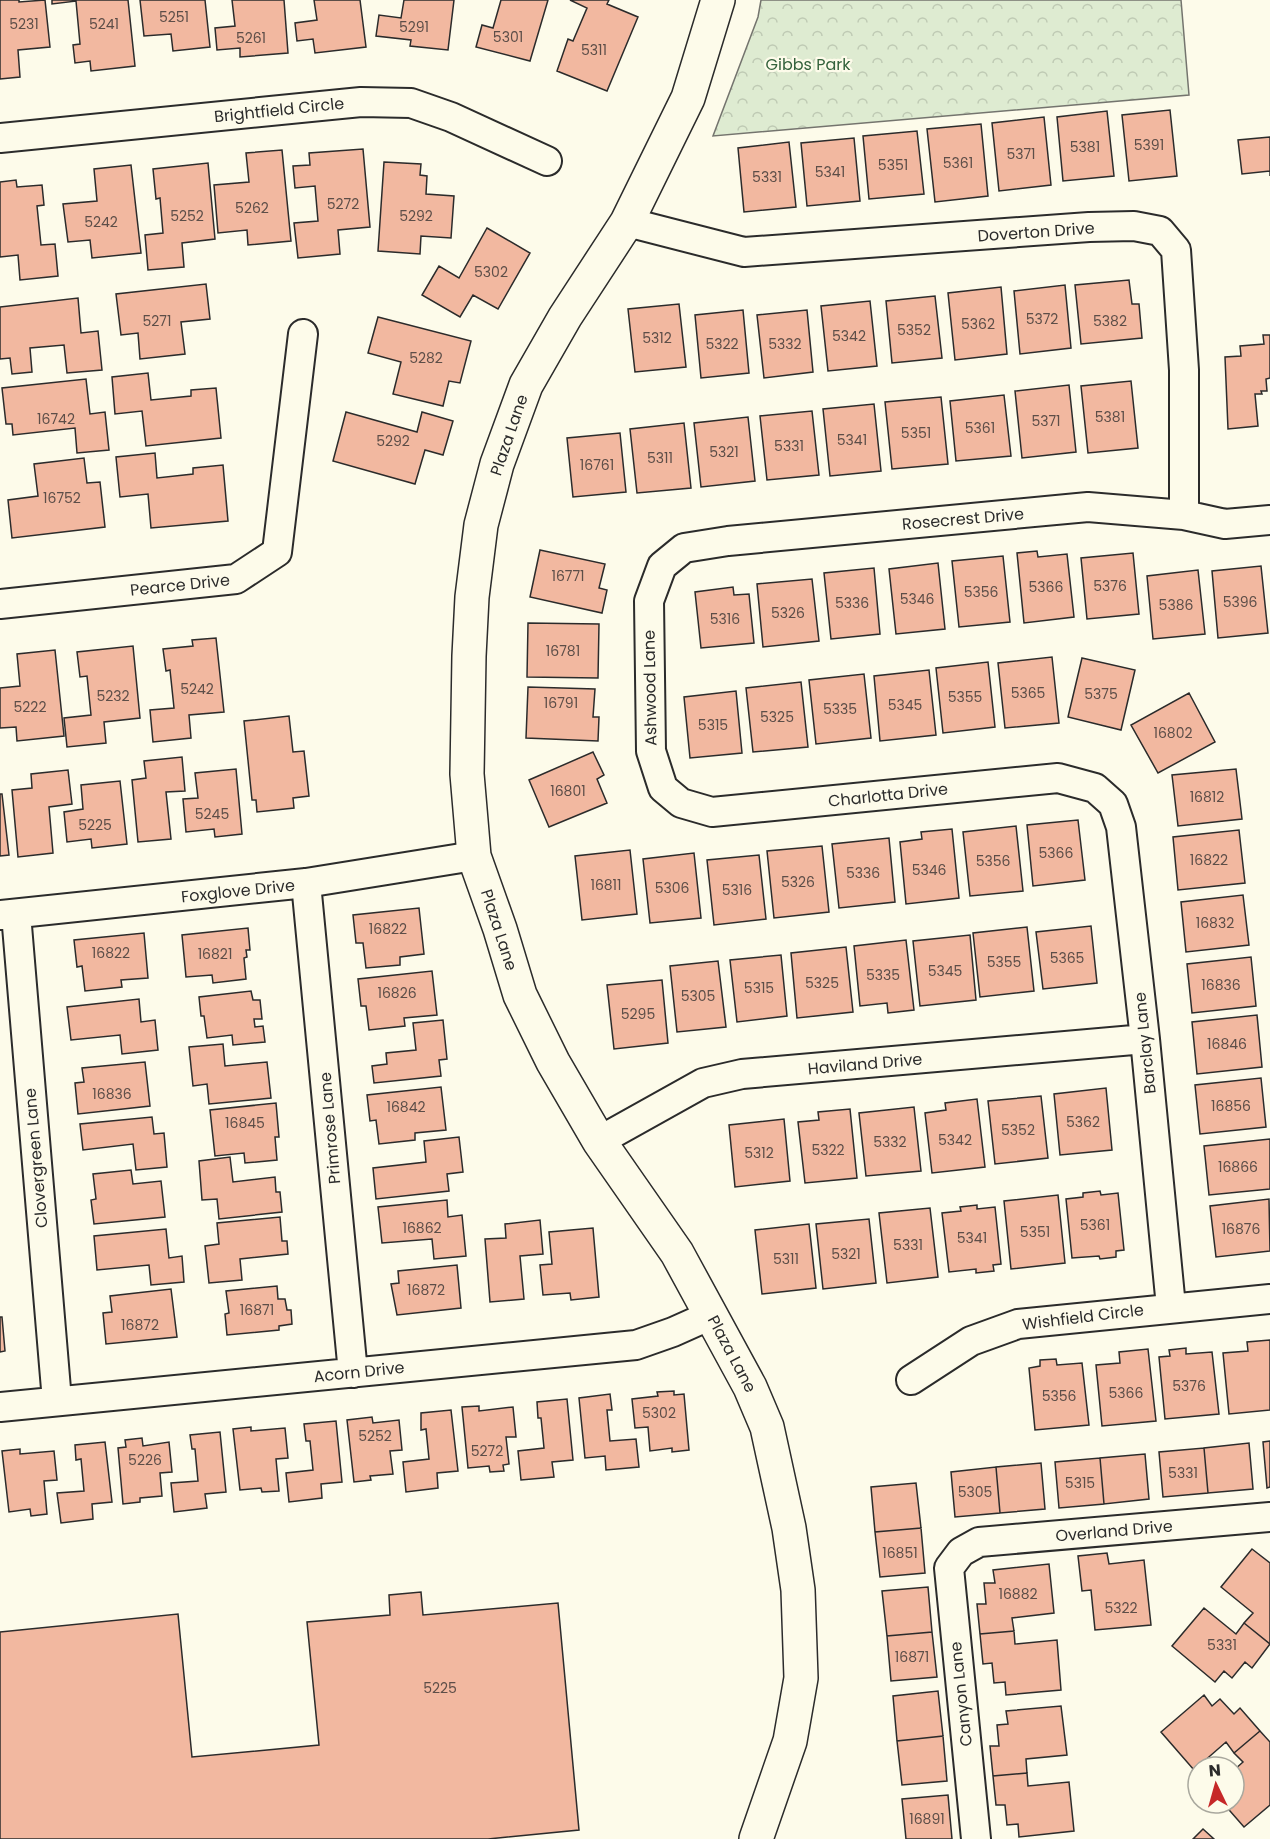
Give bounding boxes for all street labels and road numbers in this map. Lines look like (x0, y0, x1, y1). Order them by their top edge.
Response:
street label: Brightfield Circle (213, 92, 345, 128)
street label: Doverton Drive (977, 216, 1095, 248)
street label: Plaza Lane (484, 391, 534, 479)
street label: Rosecrest Drive (901, 502, 1025, 536)
street label: Pearce Drive (129, 568, 231, 602)
street label: Ashwood Lane (637, 630, 663, 746)
street label: Charlotta Drive (827, 777, 949, 813)
street label: Foxglove Drive (180, 874, 296, 908)
street label: Plaza Lane (475, 886, 523, 974)
street label: Barclay Lane (1128, 991, 1162, 1095)
street label: Haviland Drive (807, 1048, 923, 1080)
street label: Primrose Lane (314, 1071, 346, 1185)
street label: Clovergreen Lane (18, 1087, 54, 1229)
street label: Wishfield Circle (1021, 1298, 1145, 1336)
street label: Plaza Lane (702, 1311, 762, 1397)
street label: Acorn Drive (312, 1356, 406, 1388)
street label: Overland Drive (1054, 1514, 1174, 1548)
street label: Canyon Lane (944, 1640, 978, 1747)

